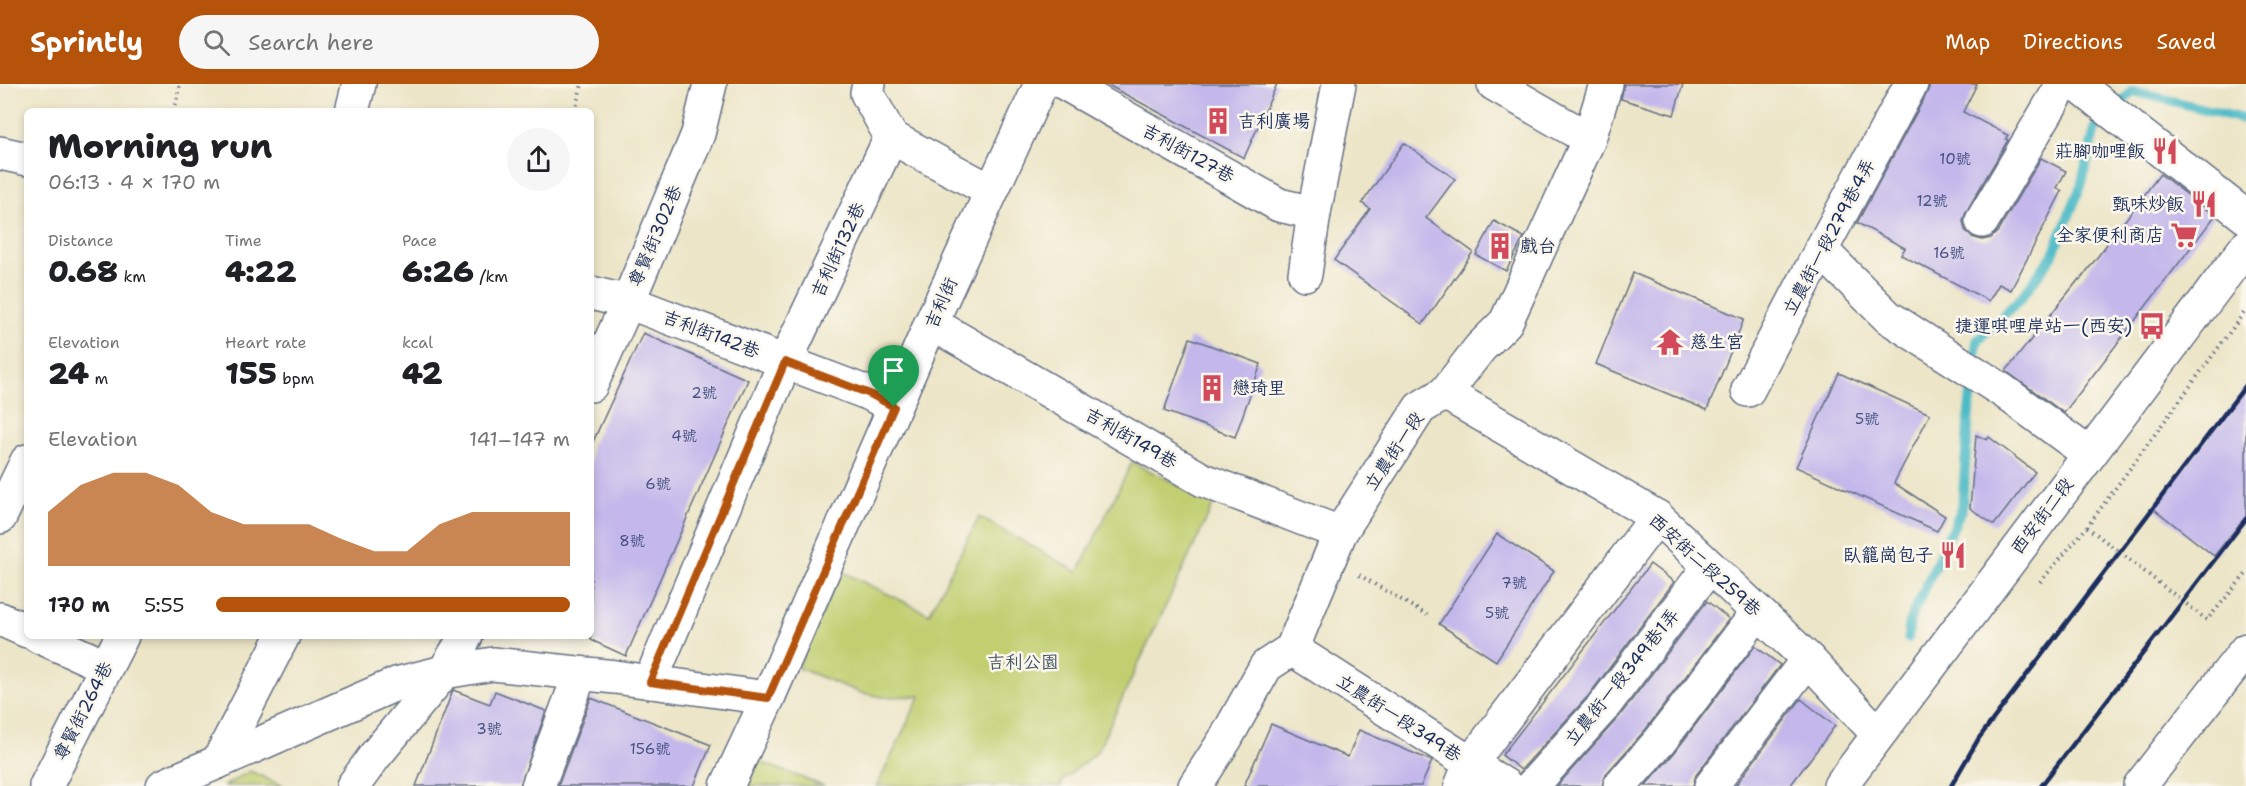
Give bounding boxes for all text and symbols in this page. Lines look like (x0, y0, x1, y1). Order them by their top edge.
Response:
search box (179, 15, 599, 69)
text: Sprintly (30, 23, 143, 61)
icon: search (200, 26, 233, 59)
text: Search here (248, 28, 374, 57)
text: Map (1945, 28, 1990, 56)
text: Directions (2023, 28, 2123, 56)
text: Saved (2156, 28, 2216, 56)
building icon: 吉利廣場 (1203, 106, 1233, 136)
place label: 吉利廣場 (1238, 109, 1310, 133)
street label: 吉利街127巷 (1137, 118, 1239, 188)
text: Morning run (48, 124, 272, 169)
button: share (507, 128, 570, 191)
restaurant icon: 莊腳咖哩飯 (2150, 136, 2180, 166)
place label: 莊腳咖哩飯 (2055, 139, 2145, 163)
house number: 10號 (1939, 149, 1971, 169)
street label: 立農街一段279巷4弄 (1777, 154, 1881, 320)
text: 06:13 · 4 × 170 m (48, 169, 220, 195)
street label: 尊賢街302巷 (623, 181, 687, 291)
restaurant icon: 甄味炒飯 (2189, 189, 2219, 219)
house number: 12號 (1917, 191, 1948, 211)
place label: 甄味炒飯 (2112, 192, 2184, 216)
street label: 吉利街132巷 (805, 198, 871, 302)
supermarket icon: 全家便利商店 (2169, 220, 2199, 250)
place label: 全家便利商店 (2056, 223, 2164, 247)
text: Distance (48, 230, 114, 251)
text: Time (225, 230, 262, 251)
text: Pace (402, 230, 437, 251)
building icon: 戲台 (1485, 231, 1515, 261)
place label: 戲台 (1520, 234, 1556, 258)
house number: 16號 (1933, 243, 1965, 263)
text: 0.68 (48, 251, 118, 292)
text: 4:22 (225, 251, 297, 292)
text: 6:26 (402, 251, 474, 292)
text: km (118, 266, 146, 287)
text: /km (474, 266, 508, 287)
street label: 吉利街 (919, 273, 963, 333)
street label: 吉利街142巷 (659, 304, 763, 364)
bus stop icon: 捷運唭哩岸站一(西安) (2137, 311, 2167, 341)
place label: 捷運唭哩岸站一(西安) (1955, 314, 2132, 338)
temple icon: 慈生宮 (1655, 327, 1685, 357)
place label: 慈生宮 (1690, 330, 1744, 354)
text: Elevation (48, 332, 120, 353)
text: Heart rate (225, 332, 307, 353)
text: kcal (402, 332, 433, 353)
pin (868, 345, 919, 407)
text: 24 (48, 353, 89, 394)
text: 155 (225, 353, 277, 394)
text: 42 (402, 353, 443, 394)
icon: arrive (877, 354, 910, 387)
text: m (89, 368, 108, 389)
text: bpm (277, 368, 314, 389)
building icon: 戀琦里 (1197, 373, 1227, 403)
place label: 戀琦里 (1232, 376, 1286, 400)
house number: 2號 (691, 383, 717, 403)
street label: 吉利街149巷 (1080, 402, 1182, 474)
street label: 立農街一段 (1359, 407, 1429, 495)
house number: 5號 (1855, 409, 1879, 429)
text: Elevation (48, 426, 138, 452)
text: 141–147 m (469, 426, 570, 452)
house number: 4號 (671, 426, 697, 446)
street label: 西安街二段 (2005, 473, 2079, 559)
house number: 6號 (645, 474, 671, 494)
street label: 西安街二段259巷 (1644, 508, 1766, 622)
house number: 8號 (619, 531, 645, 551)
restaurant icon: 臥籠崗包子 (1938, 540, 1968, 570)
place label: 臥籠崗包子 (1843, 543, 1933, 567)
house number: 7號 (1501, 573, 1527, 593)
text: 170 m (48, 592, 110, 618)
text: 5:55 (144, 592, 184, 618)
house number: 5號 (1485, 603, 1509, 623)
street label: 立農街一段349巷1弄 (1559, 603, 1685, 751)
park label: 吉利公園 (987, 650, 1059, 674)
street label: 尊賢街264巷 (48, 657, 118, 765)
street label: 立農街一段349巷 (1332, 669, 1466, 767)
house number: 3號 (476, 719, 502, 739)
house number: 156號 (630, 739, 670, 759)

